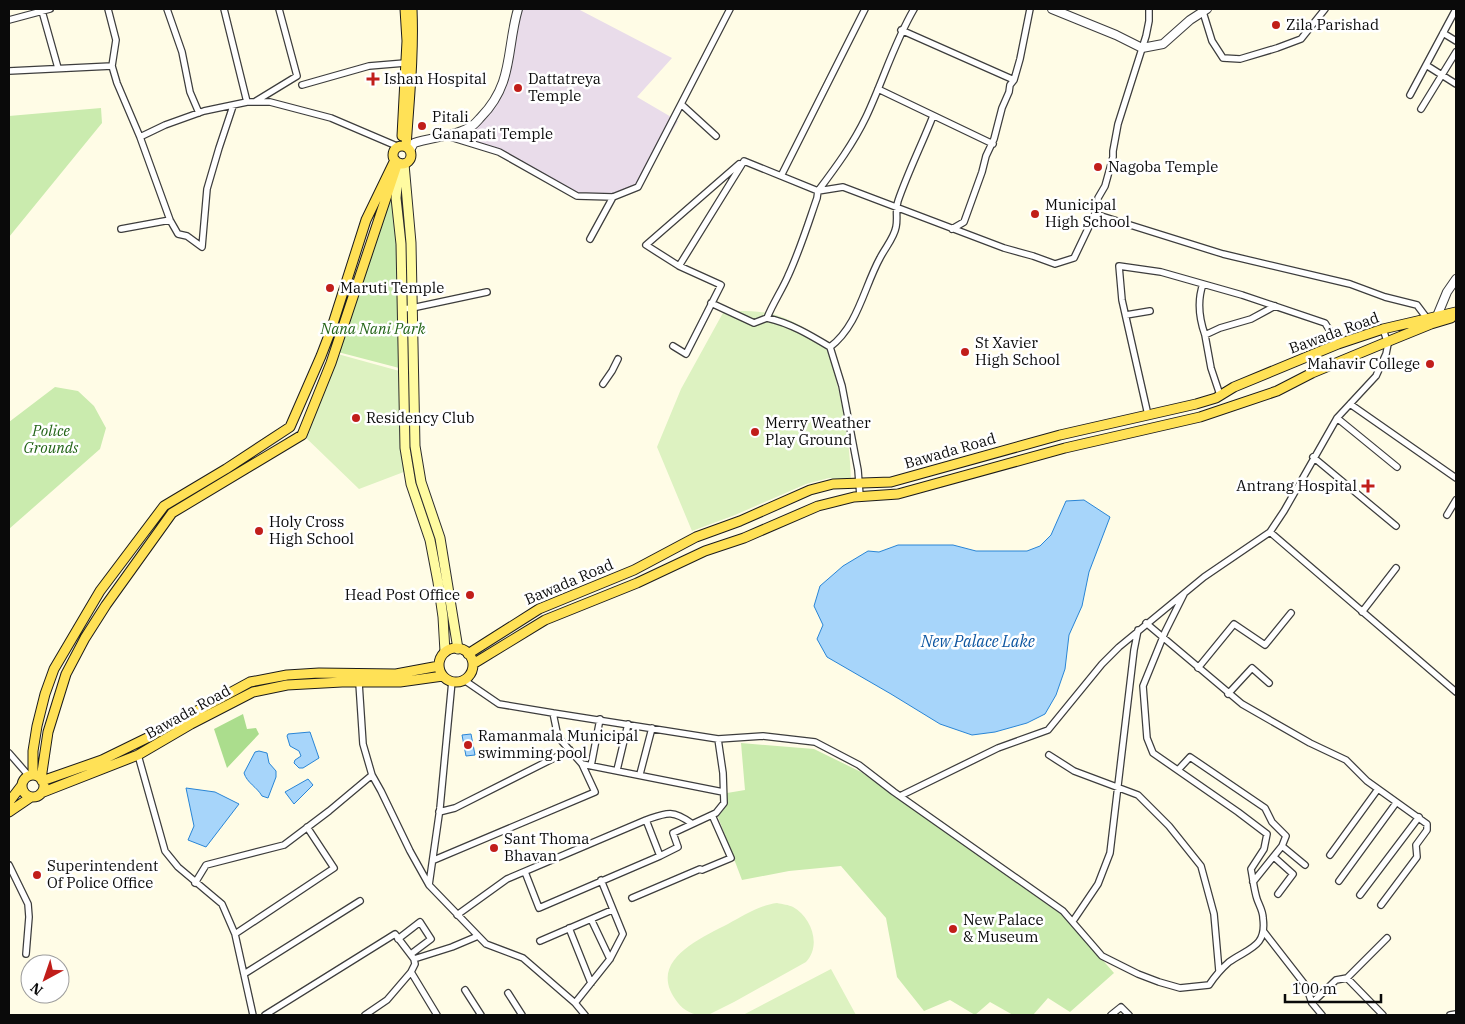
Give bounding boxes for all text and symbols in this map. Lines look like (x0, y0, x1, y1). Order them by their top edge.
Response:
place label: Zila Parishad (1286, 15, 1379, 34)
marker: Zila Parishad (1270, 19, 1282, 31)
place label: Ishan Hospital (384, 69, 487, 88)
place label: Dattatreya Temple (528, 69, 601, 105)
marker: Ishan Hospital (366, 72, 380, 86)
marker: Dattatreya Temple (512, 82, 524, 94)
place label: Pitali Ganapati Temple (432, 107, 553, 143)
marker: Pitali Ganapati Temple (416, 120, 428, 132)
place label: Nagoba Temple (1108, 157, 1218, 176)
marker: Nagoba Temple (1092, 161, 1104, 173)
place label: Municipal High School (1045, 195, 1130, 231)
marker: Municipal High School (1029, 208, 1041, 220)
place label: Maruti Temple (340, 278, 444, 297)
marker: Maruti Temple (324, 282, 336, 294)
street label: Bawada Road (1286, 307, 1381, 358)
park label: Nana Nani Park (320, 319, 425, 338)
place label: St Xavier High School (975, 333, 1060, 369)
marker: St Xavier High School (959, 346, 971, 358)
place label: Mahavir College (1307, 354, 1420, 373)
marker: Mahavir College (1424, 358, 1436, 370)
place label: Residency Club (366, 408, 474, 427)
marker: Residency Club (350, 412, 362, 424)
place label: Merry Weather Play Ground (765, 413, 871, 449)
park label: Police Grounds (24, 421, 79, 457)
marker: Merry Weather Play Ground (749, 426, 761, 438)
street label: Bawada Road (902, 428, 998, 473)
place label: Antrang Hospital (1236, 476, 1357, 495)
marker: Antrang Hospital (1361, 479, 1375, 493)
place label: Holy Cross High School (269, 512, 354, 548)
marker: Holy Cross High School (253, 525, 265, 537)
street label: Bawada Road (522, 554, 616, 609)
place label: Head Post Office (345, 585, 460, 604)
marker: Head Post Office (464, 589, 476, 601)
water label: New Palace Lake (920, 631, 1035, 651)
street label: Bawada Road (142, 680, 234, 743)
place label: Ramanmala Municipal swimming pool (478, 726, 638, 762)
marker: Ramanmala Municipal swimming pool (462, 739, 474, 751)
place label: Sant Thoma Bhavan (504, 829, 589, 865)
marker: Sant Thoma Bhavan (488, 842, 500, 854)
place label: Superintendent Of Police Office (47, 856, 158, 892)
marker: Superintendent Of Police Office (31, 869, 43, 881)
place label: New Palace & Museum (963, 910, 1043, 946)
marker: New Palace & Museum (947, 923, 959, 935)
north arrow (20, 954, 70, 1004)
scale bar (1285, 972, 1381, 1004)
text: N (27, 979, 47, 999)
text: 100 m (1292, 979, 1337, 998)

